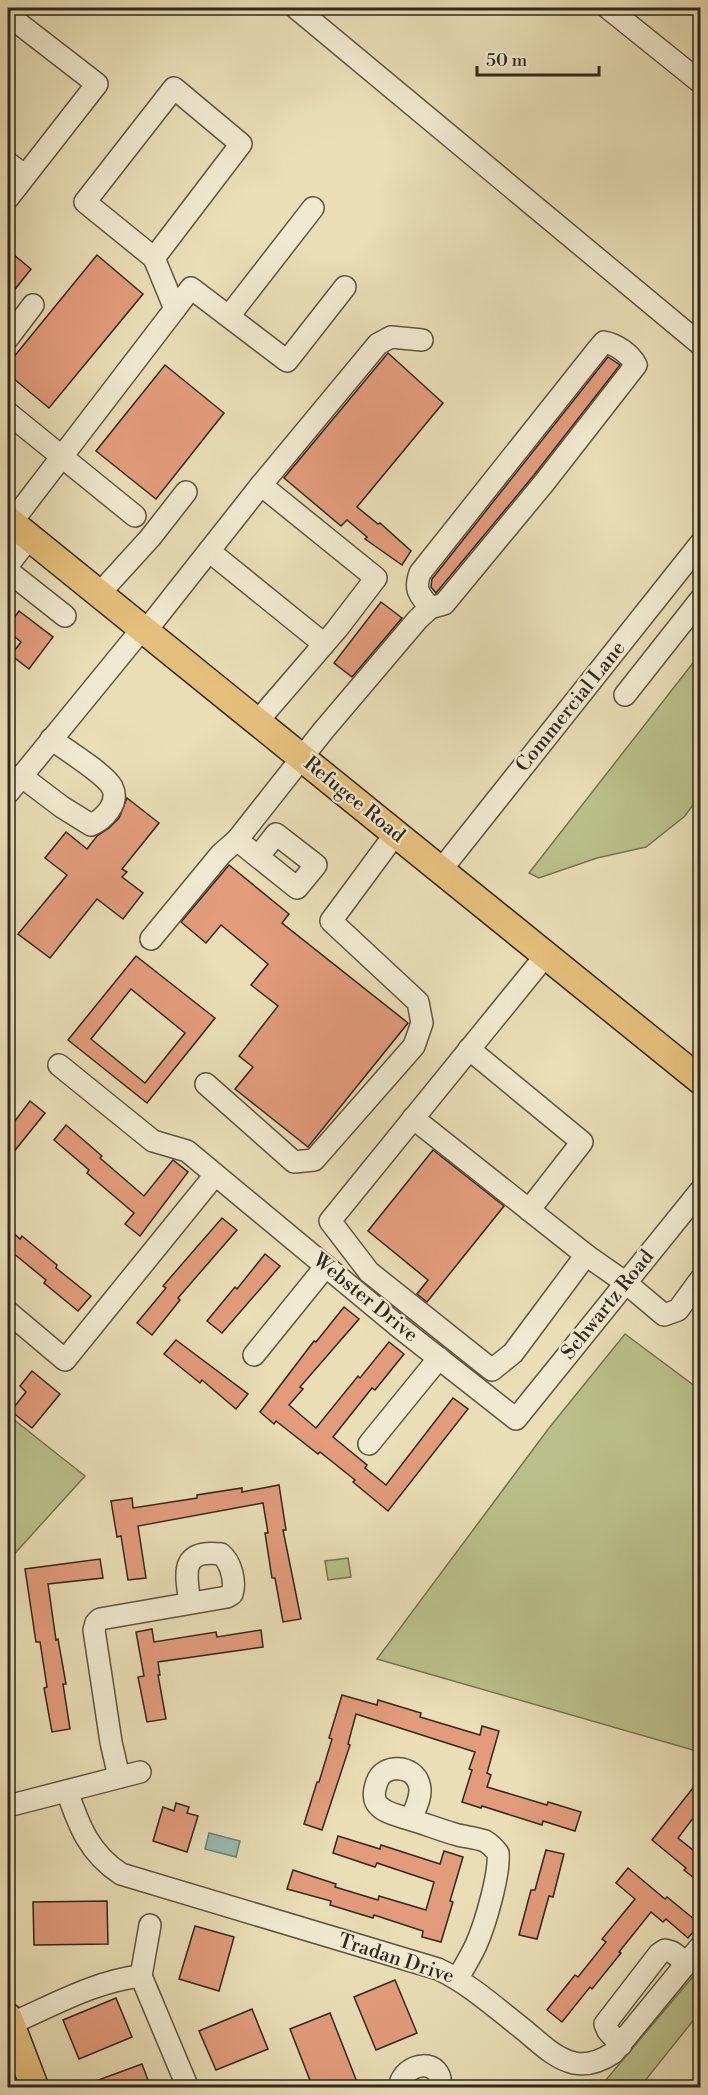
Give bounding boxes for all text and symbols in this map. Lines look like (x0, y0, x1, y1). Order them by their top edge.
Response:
scale bar (477, 39, 598, 77)
text: 50 m (486, 49, 528, 72)
street label: Commercial Lane (511, 637, 631, 777)
street label: Refugee Road (298, 752, 410, 849)
street label: Schwartz Road (556, 1245, 660, 1365)
street label: Webster Drive (307, 1247, 423, 1348)
street label: Tradan Drive (335, 1929, 457, 1989)

